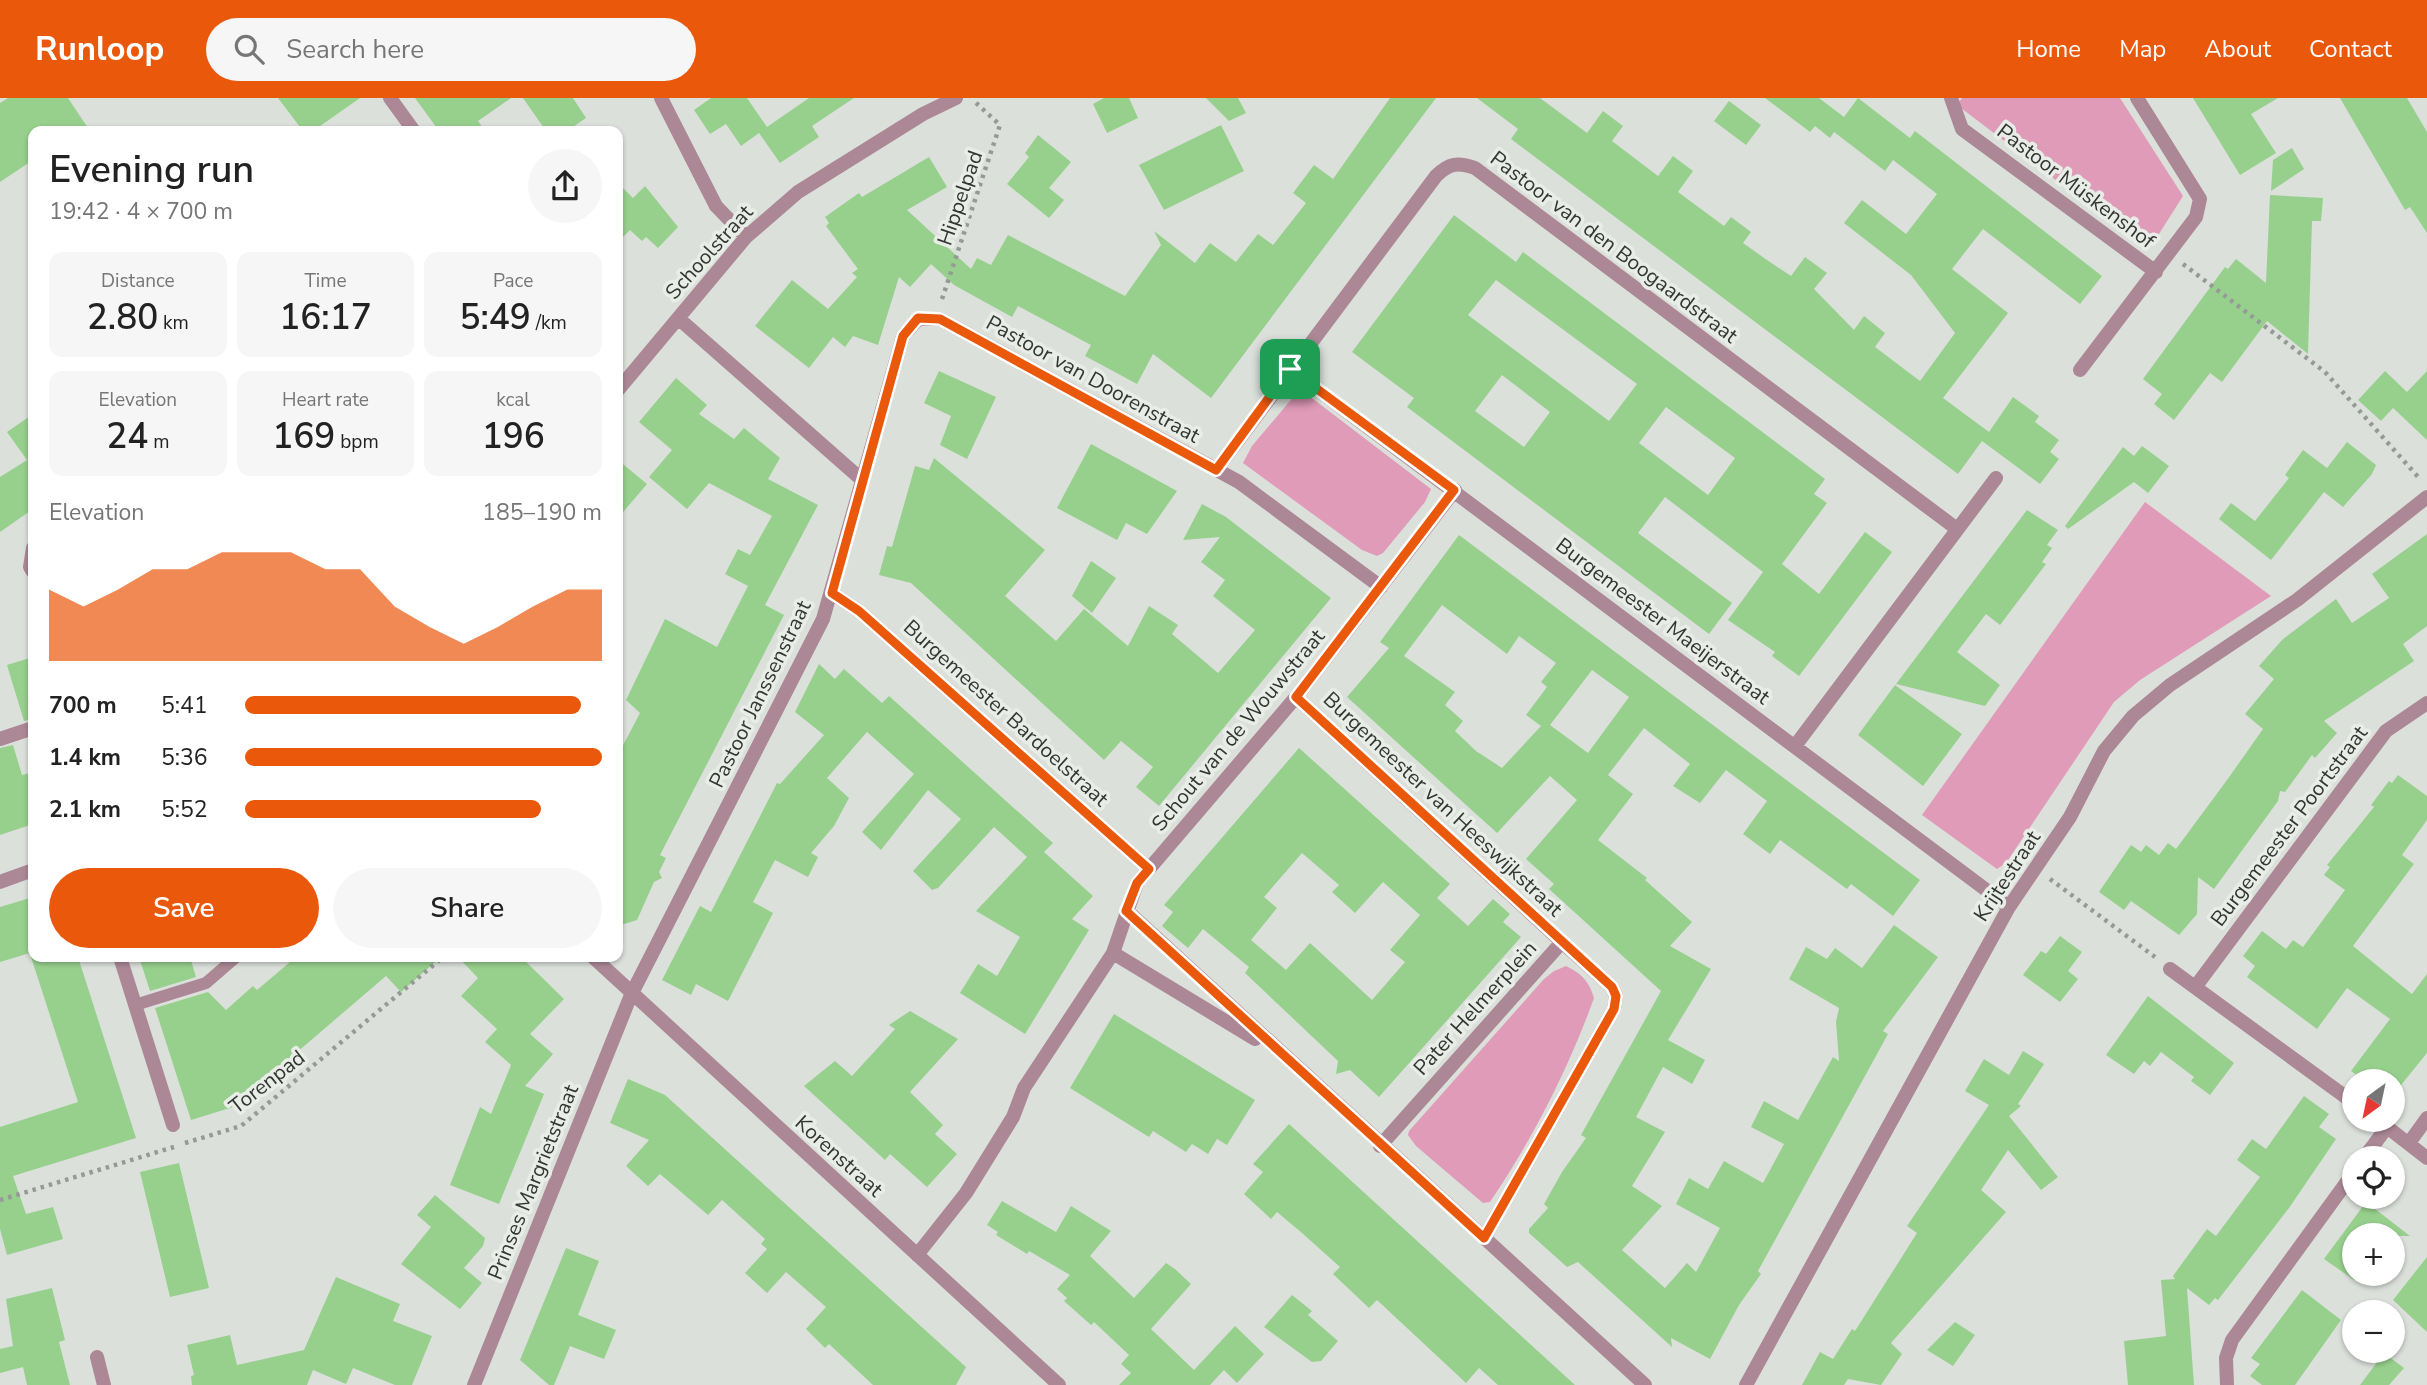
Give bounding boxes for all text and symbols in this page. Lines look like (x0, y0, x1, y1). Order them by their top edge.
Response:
search box (206, 18, 696, 81)
text: Runloop (35, 27, 164, 72)
icon: search (230, 30, 268, 68)
text: Search here (286, 32, 424, 67)
text: Home (2016, 33, 2081, 65)
text: Map (2119, 33, 2166, 65)
text: About (2204, 33, 2271, 65)
text: Contact (2309, 33, 2392, 65)
street label: Pastoor Müskenshof (1991, 117, 2162, 255)
text: Evening run (49, 144, 254, 195)
street label: Pastoor van den Boogaardstraat (1484, 145, 1744, 350)
street label: Hippelpad (931, 147, 989, 249)
button: share (528, 149, 602, 223)
text: 19:42 · 4 × 700 m (49, 196, 233, 227)
street label: Schoolstraat (659, 198, 759, 305)
text: Distance (101, 268, 175, 294)
text: Time (304, 268, 347, 294)
text: Pace (493, 268, 533, 294)
text: 2.80 (87, 294, 158, 341)
text: 16:17 (279, 294, 372, 341)
text: 5:49 (460, 294, 531, 341)
street label: Pastoor van Doorenstraat (981, 309, 1205, 450)
text: km (158, 310, 189, 336)
text: /km (531, 310, 567, 336)
pin (1260, 339, 1320, 399)
icon: arrive (1271, 350, 1309, 388)
text: Elevation (98, 387, 177, 413)
text: Heart rate (282, 387, 369, 413)
text: kcal (496, 387, 530, 413)
text: 24 (106, 413, 148, 460)
text: 169 (272, 413, 335, 460)
text: 196 (482, 413, 545, 460)
text: m (148, 429, 169, 455)
text: bpm (335, 429, 379, 455)
text: Elevation (49, 497, 144, 528)
text: 185–190 m (482, 497, 602, 528)
street label: Burgemeester Maeijerstraat (1550, 531, 1776, 711)
street label: Pastoor Janssenstraat (702, 595, 818, 792)
street label: Burgemeester Bardoelstraat (898, 613, 1115, 813)
street label: Schout van de Wouwstraat (1145, 623, 1331, 837)
street label: Burgemeester van Heeswijkstraat (1317, 685, 1569, 923)
text: 700 m (49, 690, 117, 721)
text: 5:41 (161, 690, 208, 721)
street label: Burgemeester Poortstraat (2204, 719, 2374, 932)
text: 1.4 km (49, 742, 121, 773)
text: 5:36 (161, 742, 208, 773)
text: 2.1 km (49, 794, 121, 825)
text: 5:52 (161, 794, 208, 825)
street label: Krijtestraat (1967, 825, 2047, 927)
button: Save (49, 868, 319, 948)
button: Share (333, 868, 602, 948)
street label: Pater Helmerplein (1407, 935, 1543, 1081)
street label: Torenpad (223, 1044, 311, 1120)
north arrow (2342, 1069, 2404, 1132)
map controls (2342, 1069, 2405, 1363)
street label: Prinses Margrietstraat (481, 1080, 585, 1284)
street label: Korenstraat (789, 1109, 890, 1203)
button: locate (2342, 1146, 2405, 1209)
button: + (2342, 1223, 2405, 1286)
button: − (2342, 1300, 2405, 1363)

